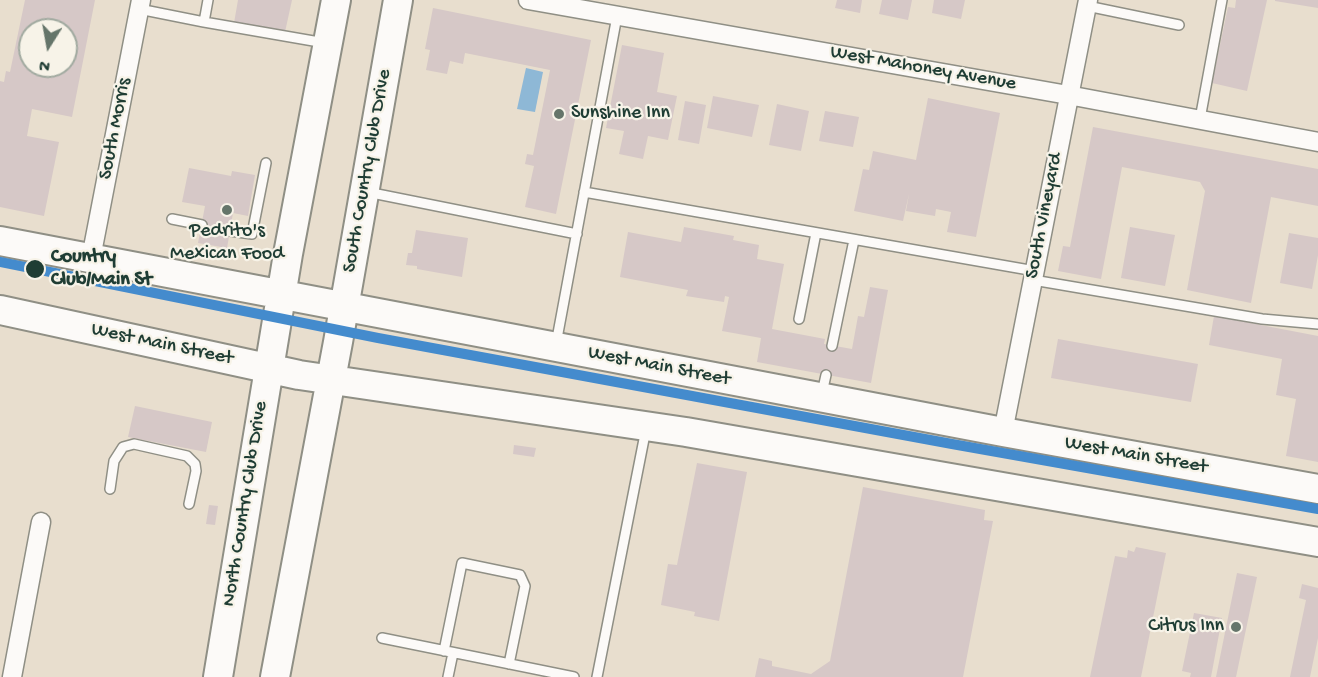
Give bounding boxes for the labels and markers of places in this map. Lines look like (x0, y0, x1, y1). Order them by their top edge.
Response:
place label: Sunshine Inn (571, 102, 670, 126)
marker: Sunshine Inn (552, 107, 566, 121)
marker: Pedrito's Mexican Food (220, 203, 234, 217)
place label: Pedrito's Mexican Food (170, 220, 284, 267)
place label: Country Club/Main St (51, 246, 152, 293)
marker: Country Club/Main St (24, 258, 46, 280)
place label: Citrus Inn (1148, 615, 1224, 639)
marker: Citrus Inn (1229, 620, 1243, 634)

